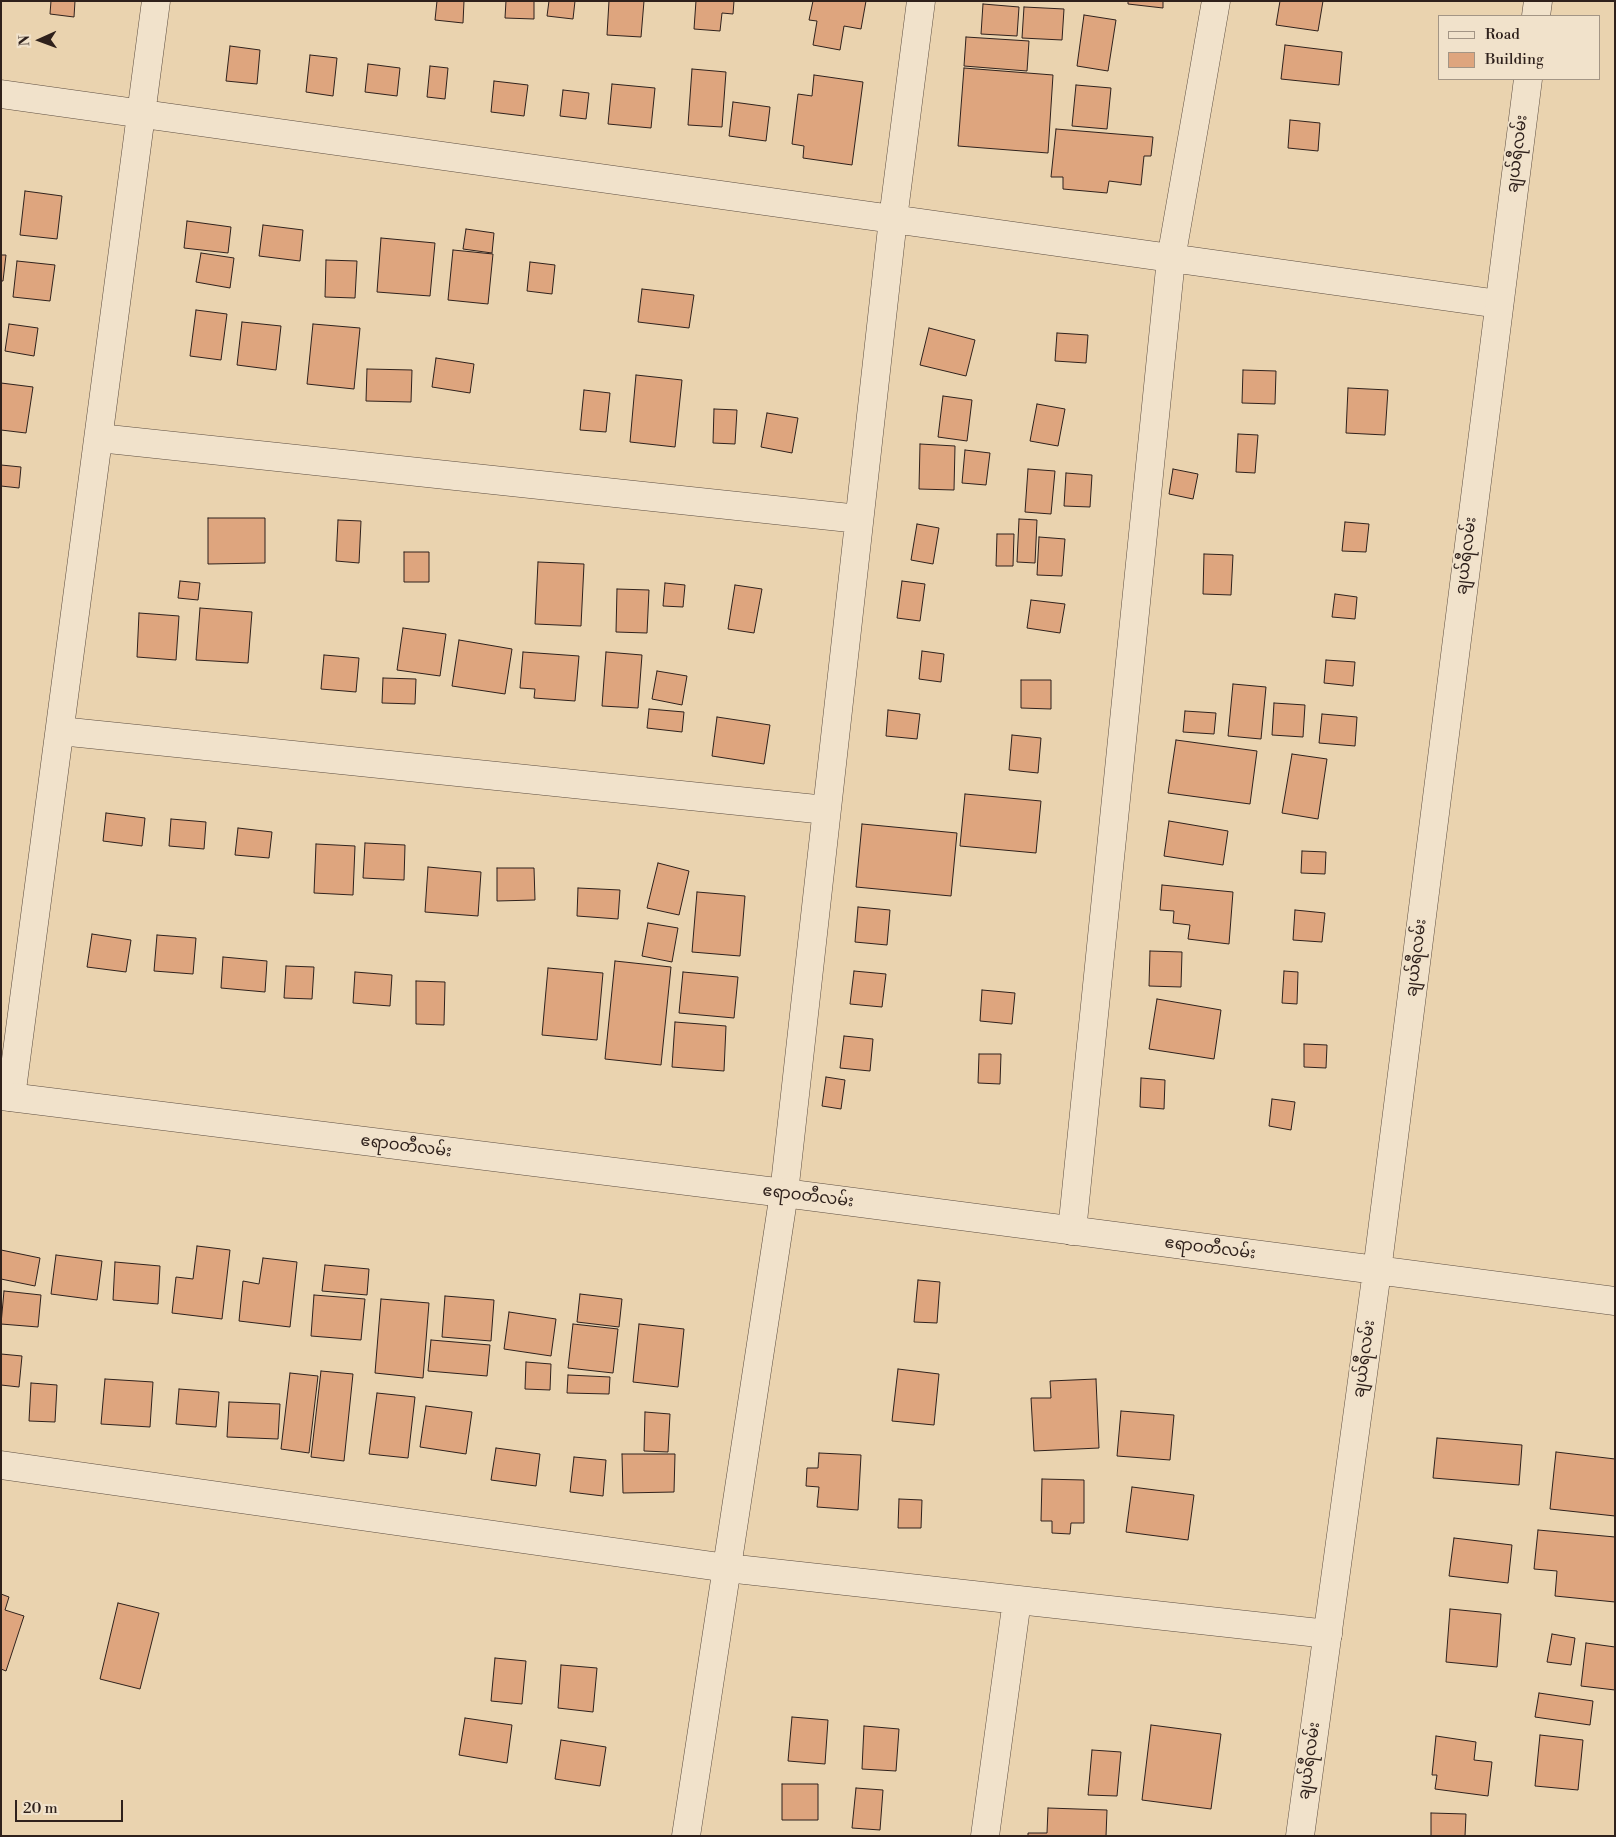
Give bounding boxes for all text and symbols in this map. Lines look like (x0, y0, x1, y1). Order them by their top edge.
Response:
north arrow (15, 15, 65, 65)
legend (1438, 15, 1601, 80)
text: Road (1485, 25, 1520, 44)
text: N (16, 35, 34, 46)
text: Building (1485, 50, 1544, 69)
street label: ချယ်ရီလမ်း (1504, 114, 1532, 194)
street label: ချယ်ရီလမ်း (1453, 516, 1481, 596)
street label: ချယ်ရီလမ်း (1403, 918, 1431, 998)
street label: ဧရာဝတီလမ်း (359, 1132, 453, 1162)
street label: ဧရာဝတီလမ်း (761, 1182, 855, 1212)
street label: ဧရာဝတီလမ်း (1163, 1234, 1257, 1264)
street label: ချယ်ရီလမ်း (1350, 1319, 1380, 1399)
street label: ချယ်ရီလမ်း (1295, 1721, 1325, 1801)
scale bar (18, 1790, 125, 1822)
text: 20 m (23, 1799, 58, 1818)

